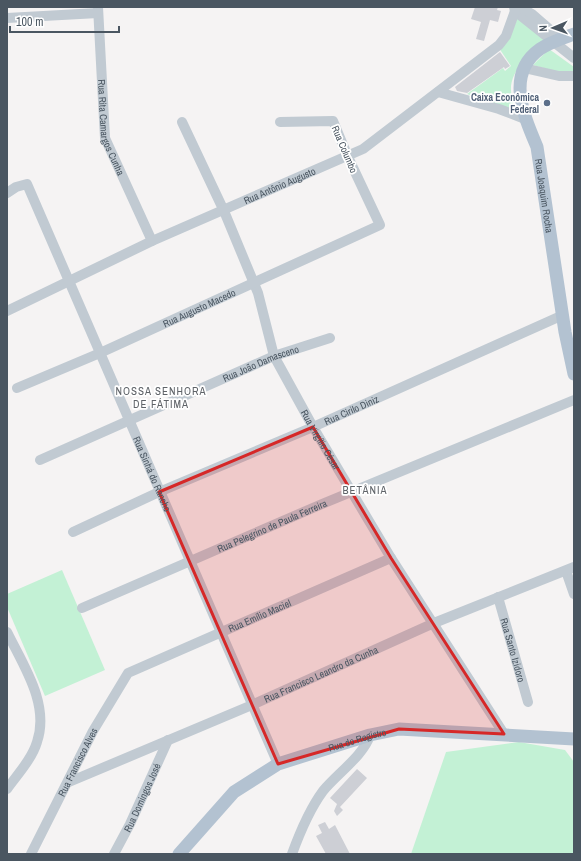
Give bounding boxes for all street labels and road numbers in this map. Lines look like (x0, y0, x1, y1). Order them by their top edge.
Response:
street label: Rua Rita Camargos Cunha (95, 79, 127, 178)
street label: Rua Columbo (329, 124, 360, 175)
street label: Rua Joaquim Rocha (532, 158, 556, 234)
street label: Rua Antônio Augusto (242, 164, 318, 207)
street label: Rua Augusto Macedo (161, 286, 238, 330)
street label: Rua João Damasceno (221, 342, 301, 385)
street label: Rua Cirilo Diniz (322, 392, 381, 428)
street label: Rua Virgílio César (298, 408, 343, 472)
street label: Rua Sinhá do Rancho (130, 434, 174, 514)
street label: Rua Pelegrino de Paula Ferreira (215, 497, 329, 556)
street label: Rua Emílio Maciel (226, 596, 293, 635)
street label: Rua Santo Izidoro (497, 616, 528, 684)
street label: Rua Francisco Leandro da Cunha (262, 643, 380, 706)
street label: Rua Francisco Alves (55, 725, 100, 799)
street label: Rua do Registro (327, 726, 388, 755)
street label: Rua Domingos José (121, 761, 164, 835)

